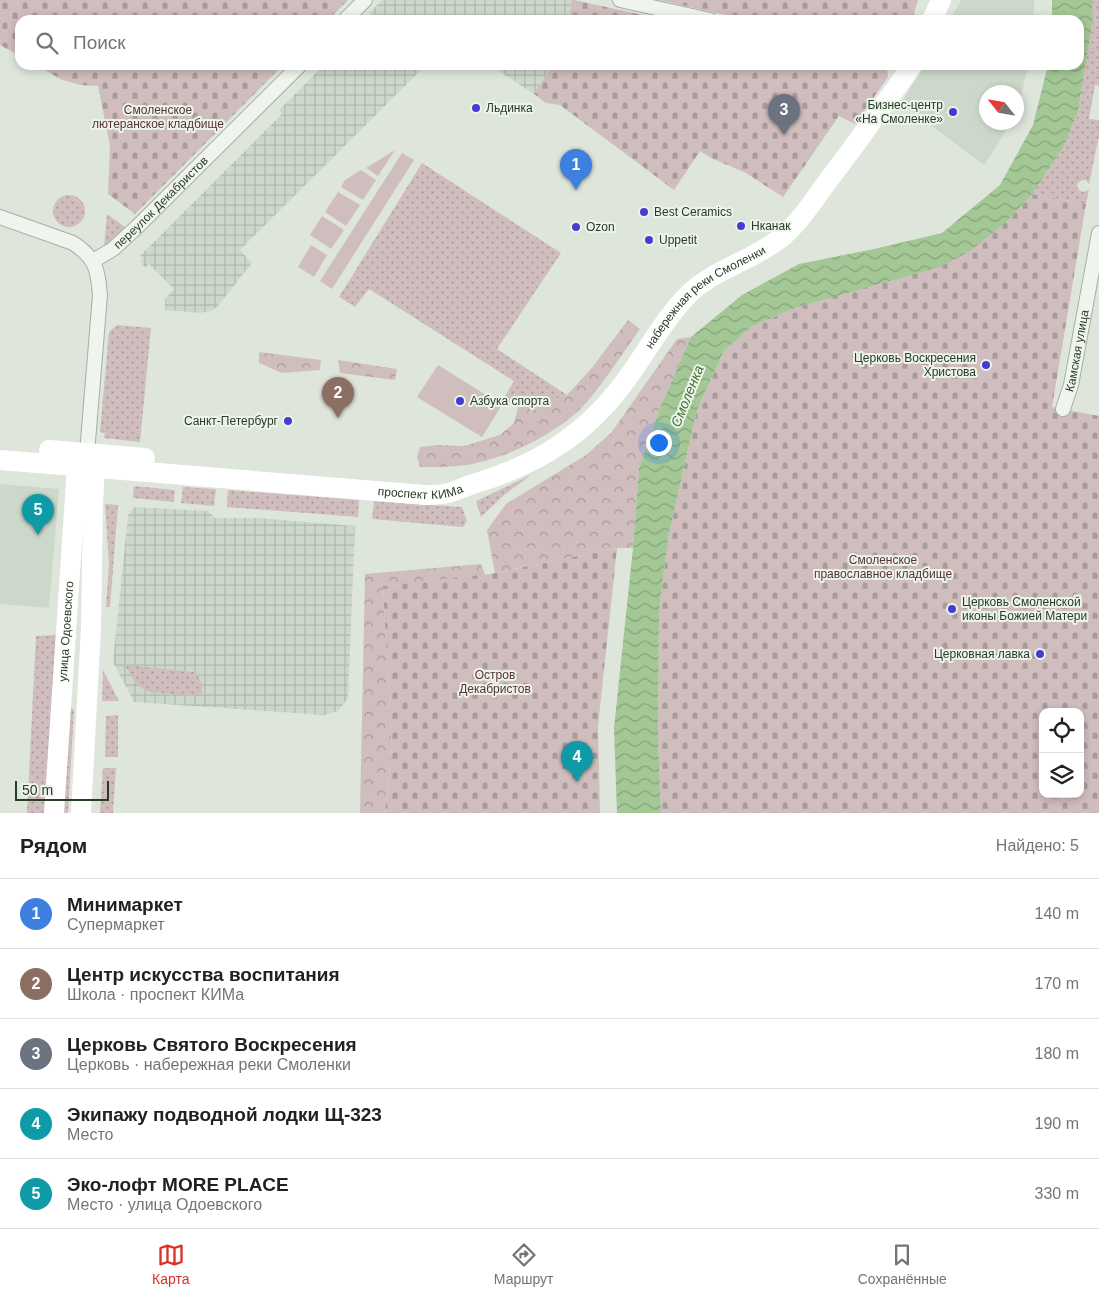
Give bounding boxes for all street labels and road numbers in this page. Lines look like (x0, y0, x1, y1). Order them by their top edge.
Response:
street label: переулок Декабристов (111, 153, 211, 252)
street label: набережная реки Смоленки (642, 243, 768, 351)
street label: Камская улица (1062, 308, 1092, 394)
street label: проспект КИМа (377, 481, 465, 502)
street label: улица Одоевского (56, 580, 76, 682)

